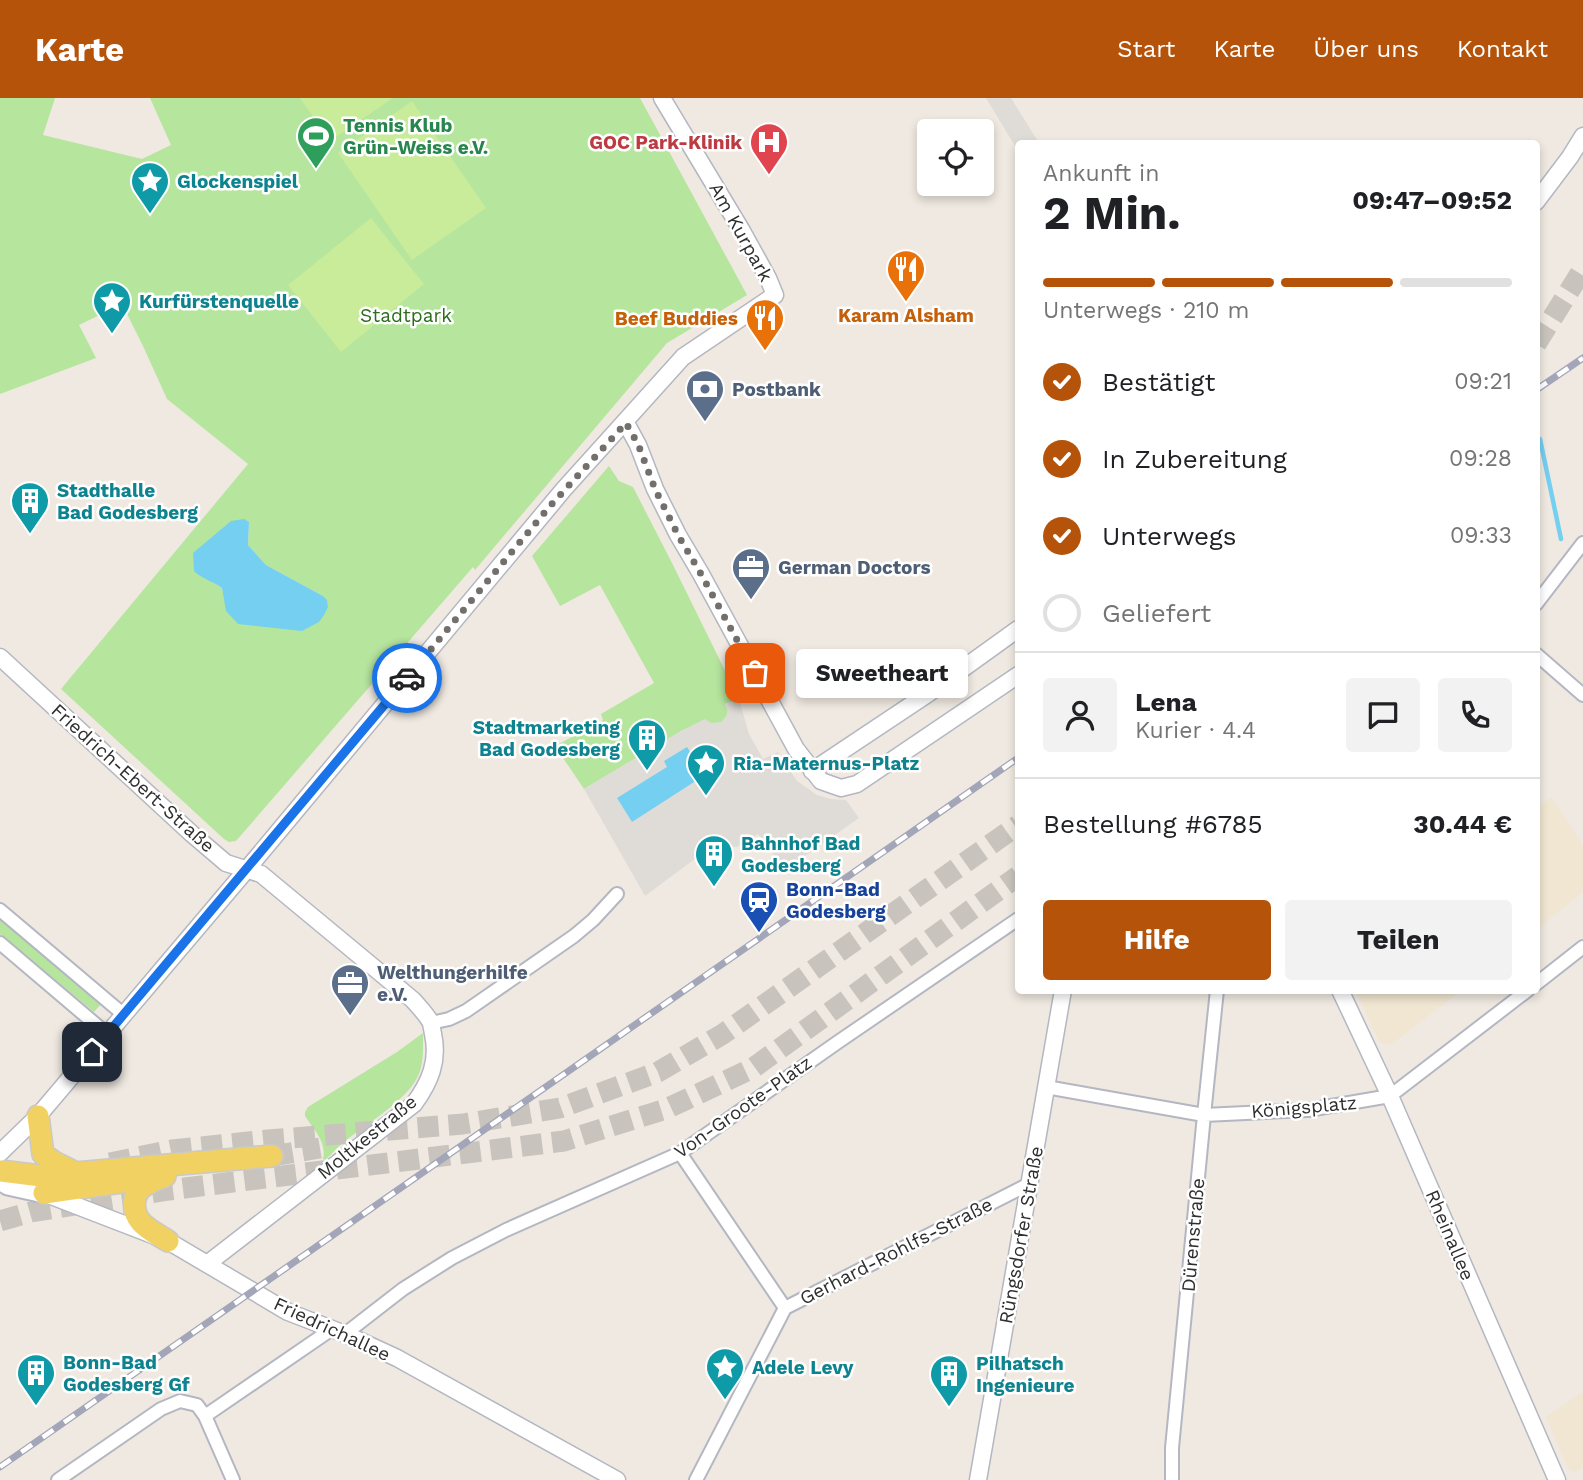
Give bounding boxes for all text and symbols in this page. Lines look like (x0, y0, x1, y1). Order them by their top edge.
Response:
text: Karte (35, 30, 124, 69)
text: Start (1117, 35, 1175, 63)
text: Karte (1213, 35, 1275, 63)
text: Über uns (1313, 35, 1419, 63)
text: Kontakt (1457, 35, 1548, 63)
place label: Tennis Klub Grün-Weiss e.V. (343, 114, 488, 159)
sports icon: Tennis Klub Grün-Weiss e.V. (295, 115, 337, 170)
map controls (917, 119, 994, 196)
button: locate (917, 119, 994, 196)
hospital icon: GOC Park-Klinik (748, 121, 790, 176)
place label: GOC Park-Klinik (589, 131, 742, 154)
place icon: Glockenspiel (129, 160, 171, 215)
text: Ankunft in (1043, 160, 1159, 187)
place label: Glockenspiel (177, 170, 299, 193)
street label: Am Kurpark (704, 178, 778, 286)
text: 09:47–09:52 (1352, 185, 1512, 215)
text: 2 Min. (1043, 186, 1181, 240)
restaurant icon: Karam Alsham (885, 248, 927, 303)
place icon: Kurfürstenquelle (91, 280, 133, 335)
place label: Kurfürstenquelle (139, 290, 299, 313)
restaurant icon: Beef Buddies (744, 297, 786, 352)
text: Unterwegs · 210 m (1043, 297, 1249, 324)
park label: Stadtpark (360, 304, 452, 327)
place label: Karam Alsham (838, 304, 974, 327)
place label: Beef Buddies (615, 307, 738, 330)
icon: check (1043, 363, 1081, 401)
text: Bestätigt (1102, 367, 1215, 397)
bank icon: Postbank (684, 368, 726, 423)
text: 09:21 (1454, 368, 1512, 395)
place label: Postbank (732, 378, 821, 401)
icon: check (1043, 440, 1081, 478)
text: In Zubereitung (1102, 444, 1287, 474)
text: 09:28 (1449, 445, 1512, 472)
place label: Stadthalle Bad Godesberg (57, 479, 198, 524)
building icon: Stadthalle Bad Godesberg (9, 480, 51, 535)
icon: check (1043, 517, 1081, 555)
text: Unterwegs (1102, 521, 1237, 551)
text: 09:33 (1450, 522, 1512, 549)
office icon: German Doctors (730, 546, 772, 601)
place label: German Doctors (778, 556, 931, 579)
text: Geliefert (1102, 598, 1211, 628)
courier (372, 643, 442, 713)
pin (725, 643, 785, 703)
callout: Sweetheart (797, 648, 968, 698)
icon: bag (736, 654, 774, 692)
icon: car (388, 659, 426, 697)
text: Sweetheart (816, 660, 948, 687)
button: person (1043, 678, 1117, 752)
button: chat (1346, 678, 1420, 752)
button: phone (1438, 678, 1512, 752)
text: Lena (1135, 687, 1197, 717)
street label: Friedrich-Ebert-Straße (47, 699, 219, 857)
place label: Stadtmarketing Bad Godesberg (473, 716, 620, 761)
building icon: Stadtmarketing Bad Godesberg (626, 717, 668, 772)
text: Kurier · 4.4 (1135, 717, 1256, 744)
place icon: Ria-Maternus-Platz (685, 742, 727, 797)
place label: Ria-Maternus-Platz (733, 752, 919, 775)
text: Bestellung #6785 (1043, 809, 1263, 839)
text: 30.44 € (1413, 809, 1512, 839)
place label: Bahnhof Bad Godesberg (741, 832, 861, 877)
building icon: Bahnhof Bad Godesberg (693, 833, 735, 888)
place label: Bonn-Bad Godesberg (786, 878, 886, 923)
station icon: Bonn-Bad Godesberg (738, 879, 780, 934)
button: Hilfe (1043, 900, 1271, 980)
button: Teilen (1285, 900, 1512, 980)
place label: Welthungerhilfe e.V. (377, 961, 528, 1006)
office icon: Welthungerhilfe e.V. (329, 962, 371, 1017)
pin (62, 1022, 122, 1082)
icon: home (73, 1033, 111, 1071)
street label: Von-Groote-Platz (670, 1051, 816, 1163)
street label: Moltkestraße (313, 1090, 421, 1184)
street label: Königsplatz (1250, 1091, 1358, 1123)
street label: Rüngsdorfer Straße (994, 1144, 1048, 1326)
street label: Dürenstraße (1177, 1177, 1209, 1293)
street label: Rheinallee (1421, 1186, 1479, 1284)
street label: Gerhard-Rohlfs-Straße (796, 1192, 996, 1310)
street label: Friedrichallee (270, 1292, 394, 1366)
place icon: Adele Levy (704, 1346, 746, 1401)
place label: Bonn-Bad Godesberg Gf (63, 1351, 190, 1396)
building icon: Bonn-Bad Godesberg Gf (15, 1352, 57, 1407)
place label: Pilhatsch Ingenieure (976, 1352, 1075, 1397)
building icon: Pilhatsch Ingenieure (928, 1353, 970, 1408)
place label: Adele Levy (752, 1356, 854, 1379)

